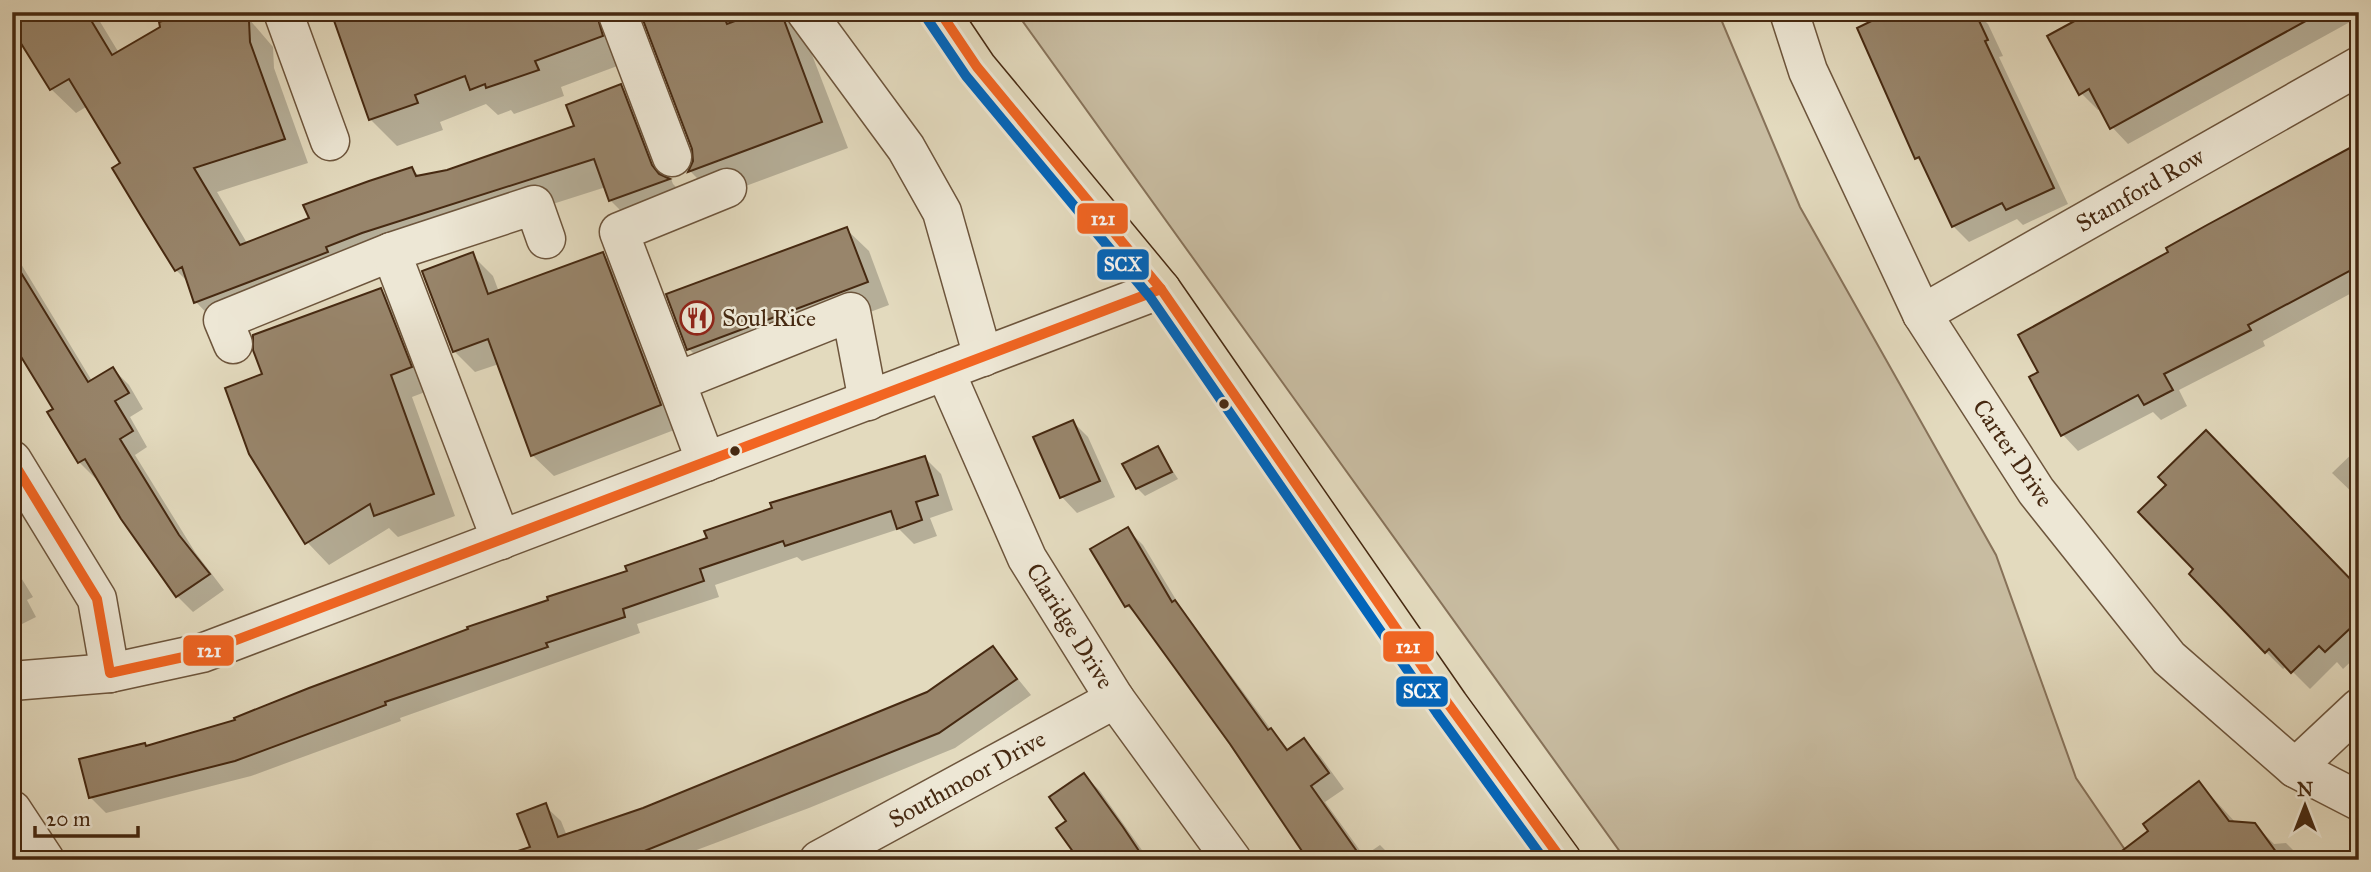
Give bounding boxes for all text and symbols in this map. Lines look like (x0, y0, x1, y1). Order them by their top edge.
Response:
street label: Stamford Row (2070, 141, 2211, 239)
line badge: 121 (1076, 202, 1129, 235)
text: 121 (1091, 207, 1116, 230)
line badge: SCX (1096, 248, 1150, 281)
text: SCX (1104, 253, 1143, 276)
restaurant icon: Soul Rice (678, 299, 716, 337)
place label: Soul Rice (722, 303, 816, 333)
street label: Carter Drive (1966, 393, 2060, 513)
unlabelled marker (1217, 397, 1231, 411)
unlabelled marker (728, 444, 742, 458)
street label: Claridge Drive (1020, 558, 1120, 694)
line badge: 121 (1382, 630, 1435, 663)
line badge: 121 (182, 634, 235, 667)
text: 121 (1396, 635, 1421, 658)
text: 121 (197, 639, 222, 662)
line badge: SCX (1395, 675, 1449, 708)
text: SCX (1403, 680, 1442, 703)
street label: Southmoor Drive (883, 723, 1051, 835)
north arrow (2270, 770, 2340, 840)
text: N (2297, 778, 2313, 801)
scale bar (35, 795, 138, 839)
text: 20 m (46, 806, 91, 832)

